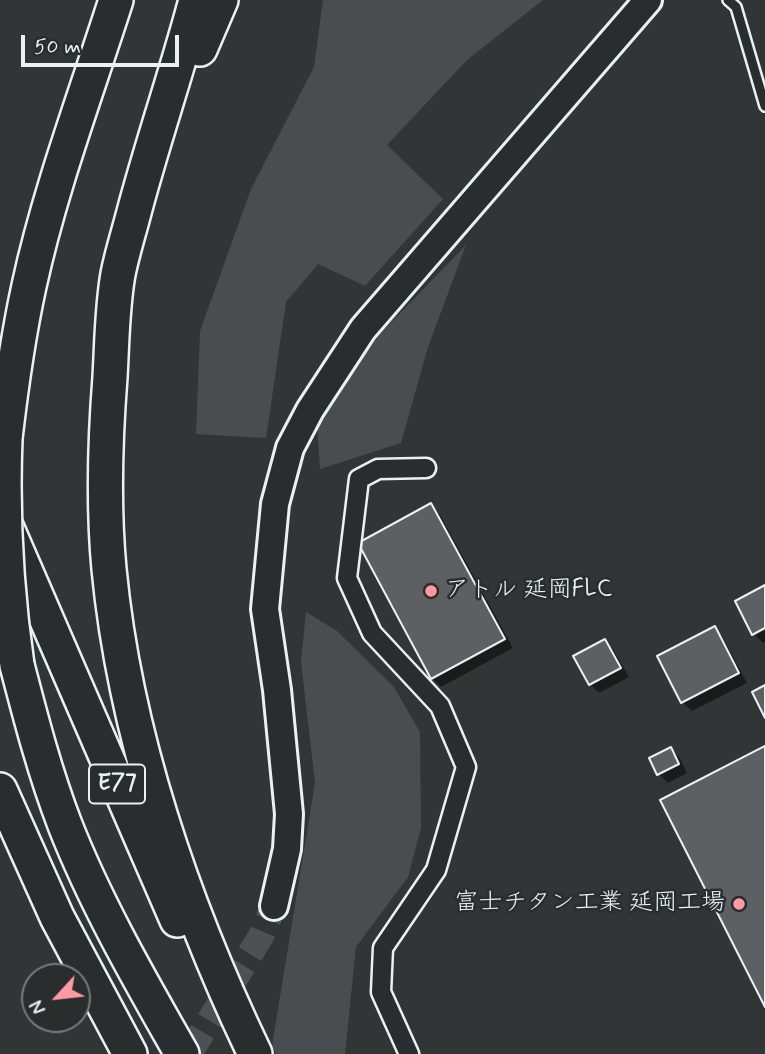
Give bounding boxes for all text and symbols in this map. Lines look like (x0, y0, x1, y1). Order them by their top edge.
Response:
scale bar (24, 21, 182, 65)
text: 50 m (34, 33, 81, 61)
place label: アトル 延岡FLC (445, 577, 612, 605)
marker: アトル 延岡FLC (423, 583, 439, 599)
road number: E77 (89, 764, 145, 804)
place label: 富士チタン工業 延岡工場 (455, 890, 725, 918)
marker: 富士チタン工業 延岡工場 (731, 896, 747, 912)
north arrow (21, 963, 91, 1033)
text: N (25, 996, 53, 1018)

